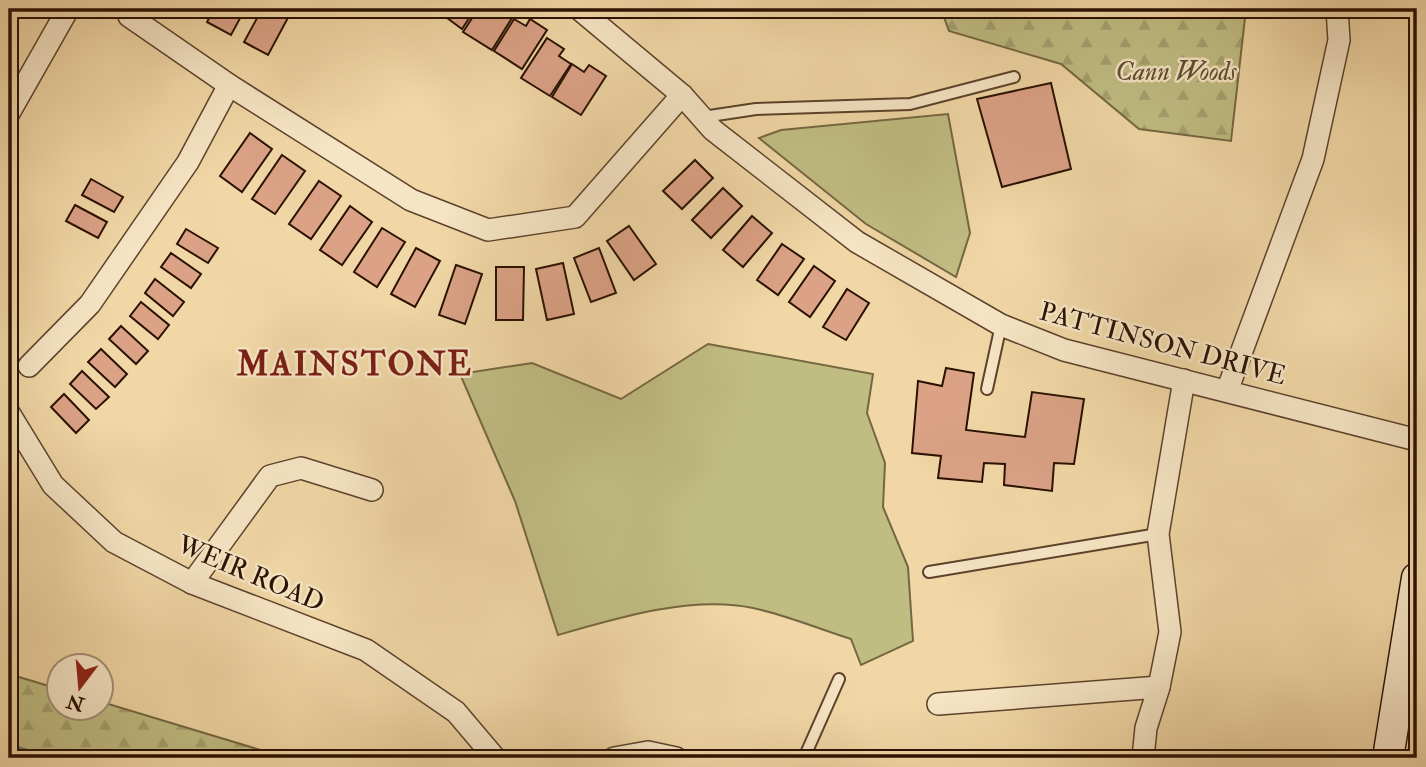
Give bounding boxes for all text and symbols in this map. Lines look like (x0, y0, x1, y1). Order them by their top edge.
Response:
park label: Cann Woods (1115, 56, 1237, 88)
street label: PATTINSON DRIVE (1036, 296, 1290, 392)
district label: MAINSTONE (236, 344, 473, 385)
street label: WEIR ROAD (171, 528, 329, 619)
north arrow (46, 652, 116, 722)
text: N (63, 688, 88, 717)

